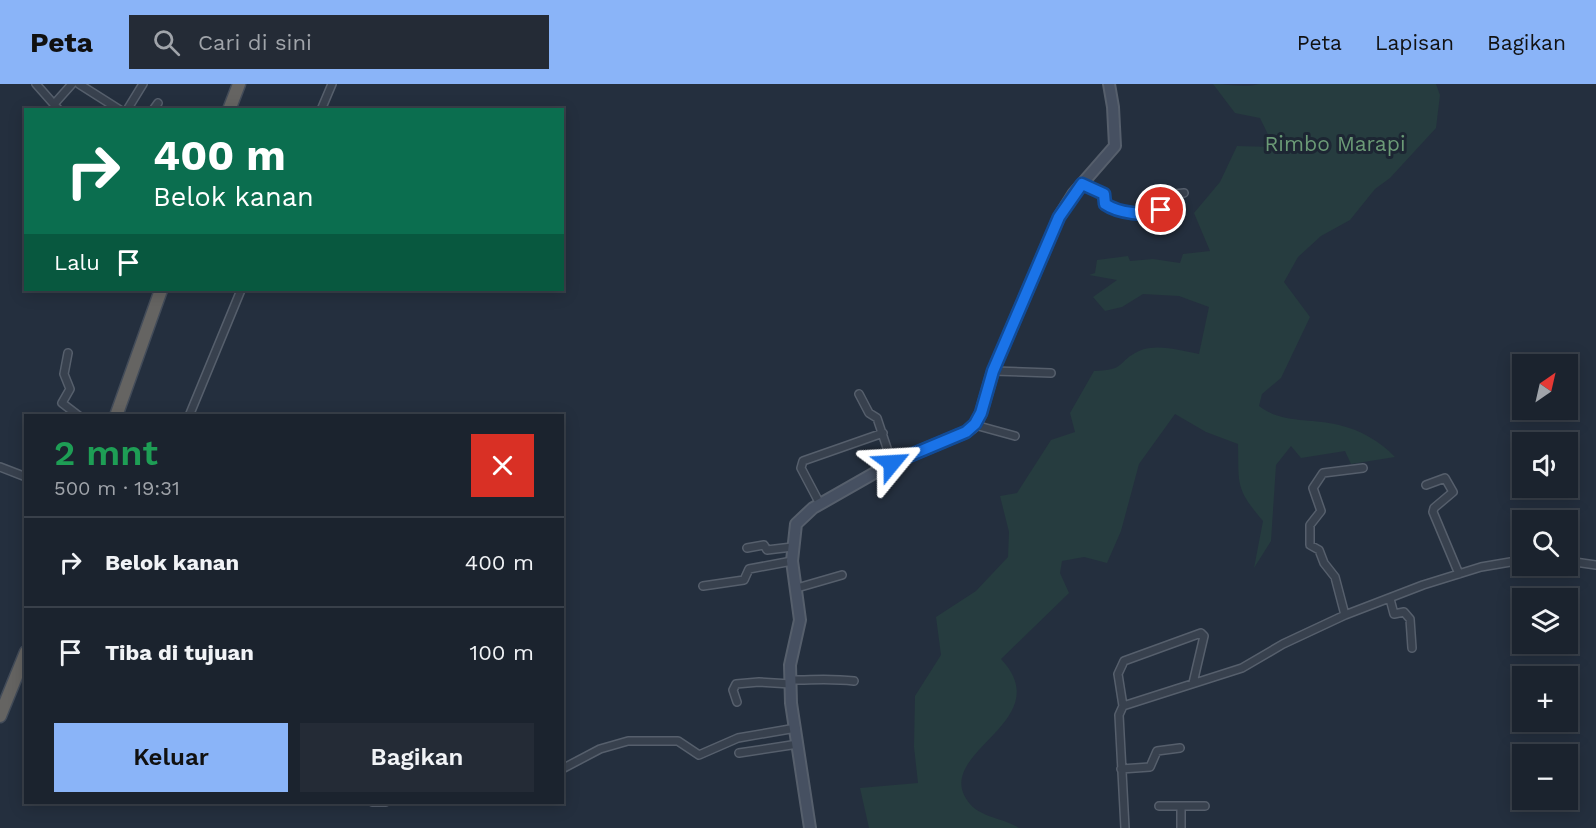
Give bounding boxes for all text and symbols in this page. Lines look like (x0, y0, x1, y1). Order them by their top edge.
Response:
search box (129, 15, 549, 69)
text: Peta (30, 26, 93, 59)
icon: search (150, 26, 183, 59)
text: Cari di sini (198, 30, 312, 55)
text: Peta (1297, 30, 1342, 55)
text: Lapisan (1375, 30, 1454, 55)
text: Bagikan (1487, 30, 1566, 55)
text: 400 m (153, 131, 286, 180)
park label: Rimbo Marapi (1265, 131, 1406, 156)
icon: right (54, 132, 132, 210)
text: Belok kanan (153, 181, 314, 213)
pin (1135, 184, 1186, 235)
icon: arrive (1144, 193, 1177, 226)
icon: arrive (112, 246, 145, 279)
text: Lalu (54, 250, 100, 275)
north arrow (1512, 354, 1578, 420)
map controls (1512, 354, 1578, 810)
position arrow (860, 431, 924, 495)
text: 2 mnt (54, 432, 158, 474)
button: sound (1512, 432, 1578, 498)
button: close (471, 434, 534, 497)
text: 500 m · 19:31 (54, 476, 180, 500)
button: search (1512, 510, 1578, 576)
icon: right (54, 546, 87, 579)
text: Belok kanan (105, 550, 239, 575)
text: 400 m (465, 550, 534, 575)
button: layers (1512, 588, 1578, 654)
icon: arrive (54, 636, 87, 669)
text: Tiba di tujuan (105, 640, 254, 665)
text: 100 m (470, 640, 534, 665)
button: + (1512, 666, 1578, 732)
button: Keluar (54, 723, 288, 792)
button: Bagikan (300, 723, 534, 792)
button: − (1512, 744, 1578, 810)

